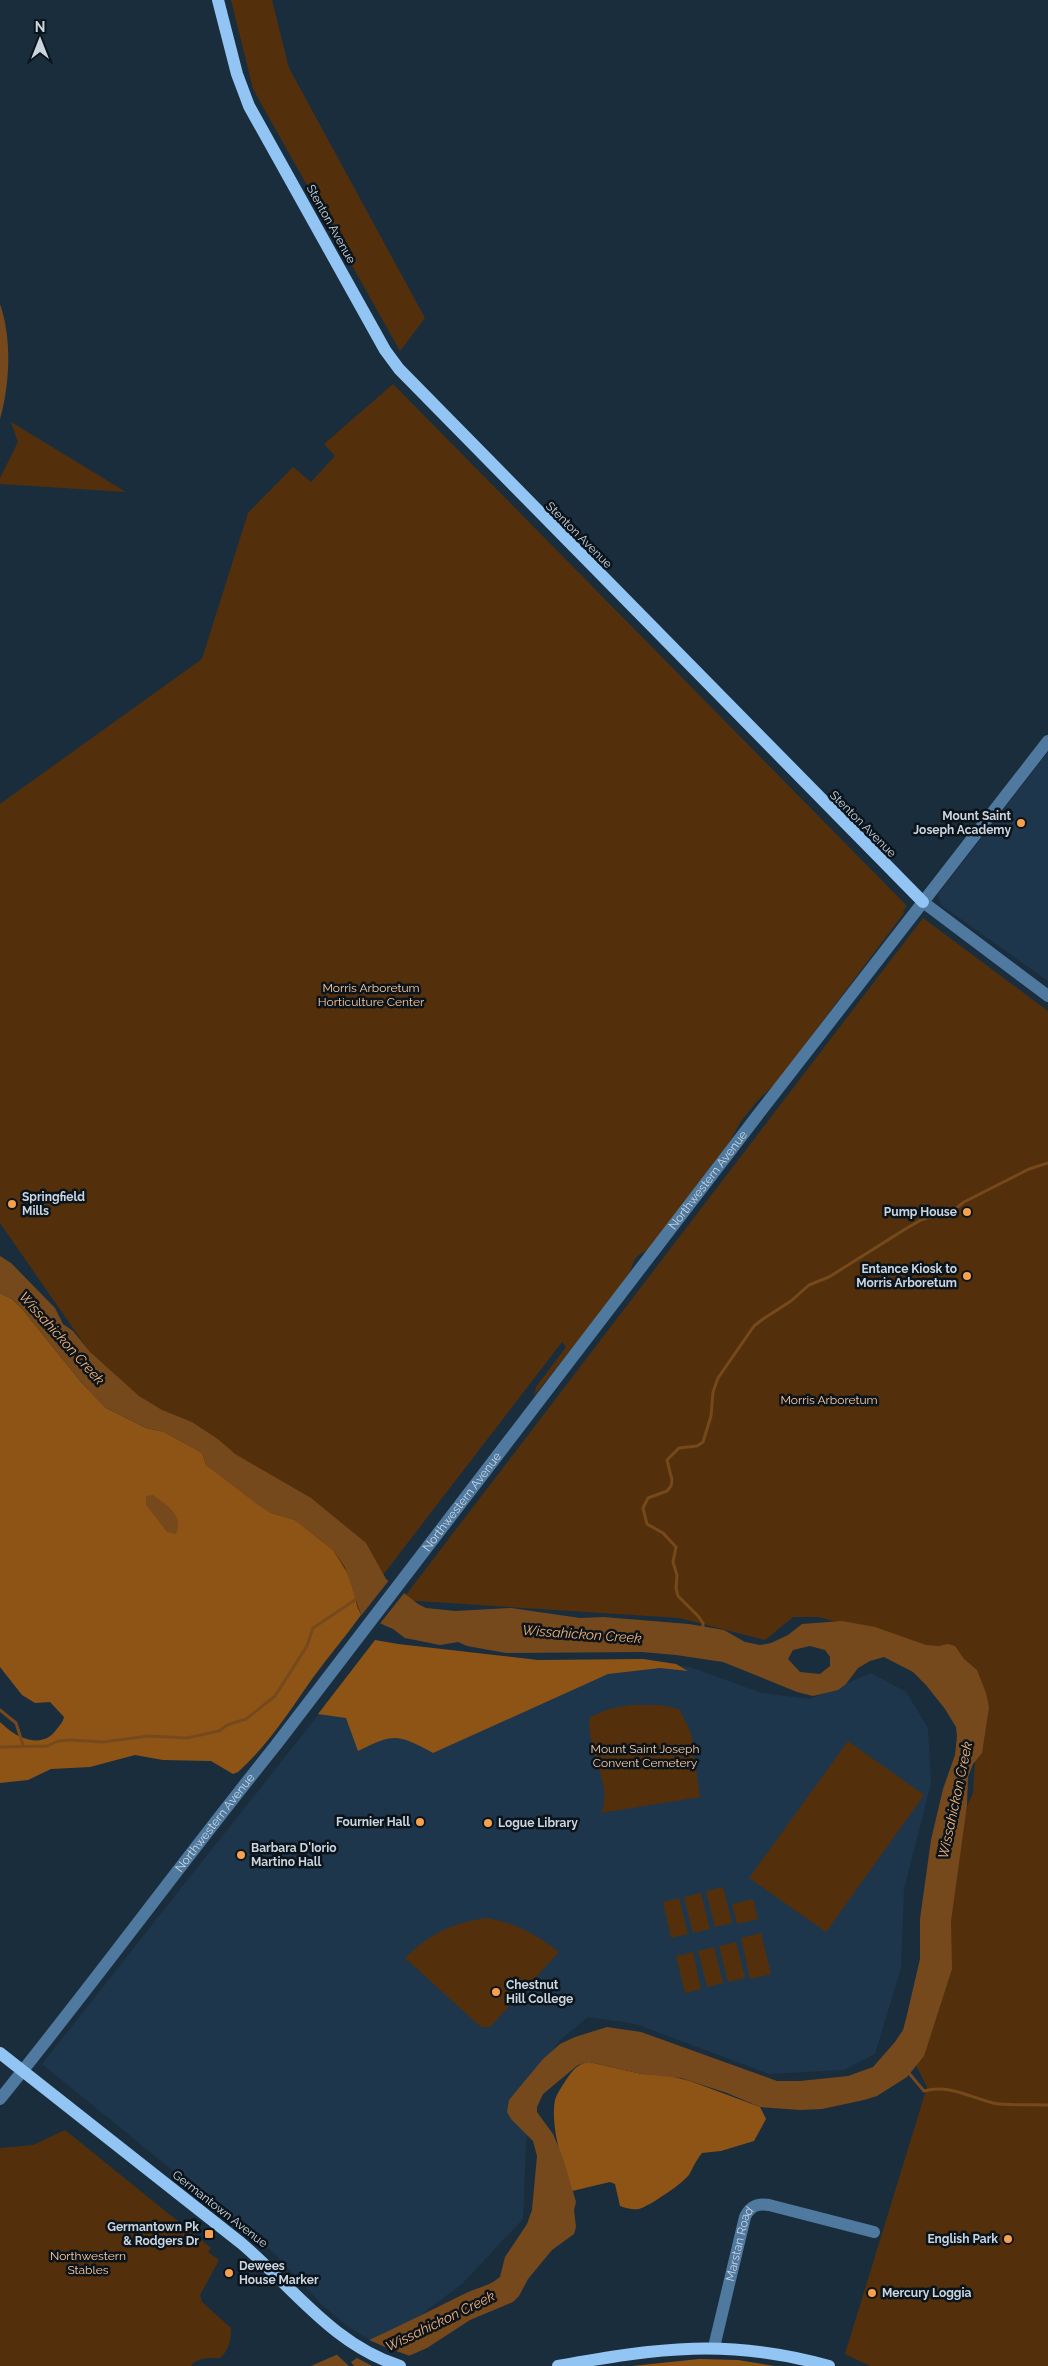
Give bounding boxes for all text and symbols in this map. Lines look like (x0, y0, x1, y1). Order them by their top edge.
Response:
north arrow (15, 15, 65, 65)
text: N (35, 19, 45, 35)
street label: Stenton Avenue (304, 182, 358, 266)
street label: Stenton Avenue (543, 499, 615, 571)
street label: Stenton Avenue (827, 788, 899, 860)
place label: Mount Saint Joseph Academy (913, 809, 1011, 837)
marker: Mount Saint Joseph Academy (1015, 817, 1027, 829)
park label: Morris Arboretum Horticulture Center (318, 981, 425, 1009)
street label: Northwestern Avenue (666, 1128, 750, 1232)
place label: Springfield Mills (22, 1190, 85, 1218)
marker: Springfield Mills (6, 1198, 18, 1210)
place label: Pump House (884, 1205, 957, 1219)
marker: Pump House (961, 1206, 973, 1218)
place label: Entance Kiosk to Morris Arboretum (856, 1262, 957, 1290)
marker: Entance Kiosk to Morris Arboretum (961, 1270, 973, 1282)
water label: Wissahickon Creek (16, 1288, 108, 1388)
park label: Morris Arboretum (780, 1393, 878, 1407)
street label: Northwestern Avenue (420, 1450, 504, 1554)
water label: Wissahickon Creek (522, 1622, 643, 1646)
water label: Wissahickon Creek (935, 1739, 975, 1860)
park label: Mount Saint Joseph Convent Cemetery (591, 1742, 699, 1770)
street label: Northwestern Avenue (172, 1771, 258, 1875)
place label: Fournier Hall (336, 1815, 410, 1829)
marker: Fournier Hall (414, 1816, 426, 1828)
place label: Logue Library (498, 1816, 578, 1830)
marker: Logue Library (482, 1817, 494, 1829)
place label: Barbara D'Iorio Martino Hall (251, 1841, 337, 1869)
marker: Barbara D'Iorio Martino Hall (235, 1849, 247, 1861)
place label: Chestnut Hill College (506, 1978, 573, 2006)
marker: Chestnut Hill College (490, 1986, 502, 1998)
street label: Germantown Avenue (170, 2168, 270, 2250)
street label: Marstan Road (723, 2204, 756, 2283)
place label: Germantown Pk & Rodgers Dr (107, 2220, 199, 2248)
marker: Germantown Pk & Rodgers Dr (203, 2228, 215, 2240)
place label: English Park (927, 2232, 998, 2246)
marker: English Park (1002, 2233, 1014, 2245)
park label: Northwestern Stables (50, 2249, 126, 2277)
place label: Dewees House Marker (239, 2259, 319, 2287)
marker: Dewees House Marker (223, 2267, 235, 2279)
place label: Mercury Loggia (882, 2286, 972, 2300)
water label: Wissahickon Creek (383, 2287, 498, 2354)
marker: Mercury Loggia (866, 2287, 878, 2299)

